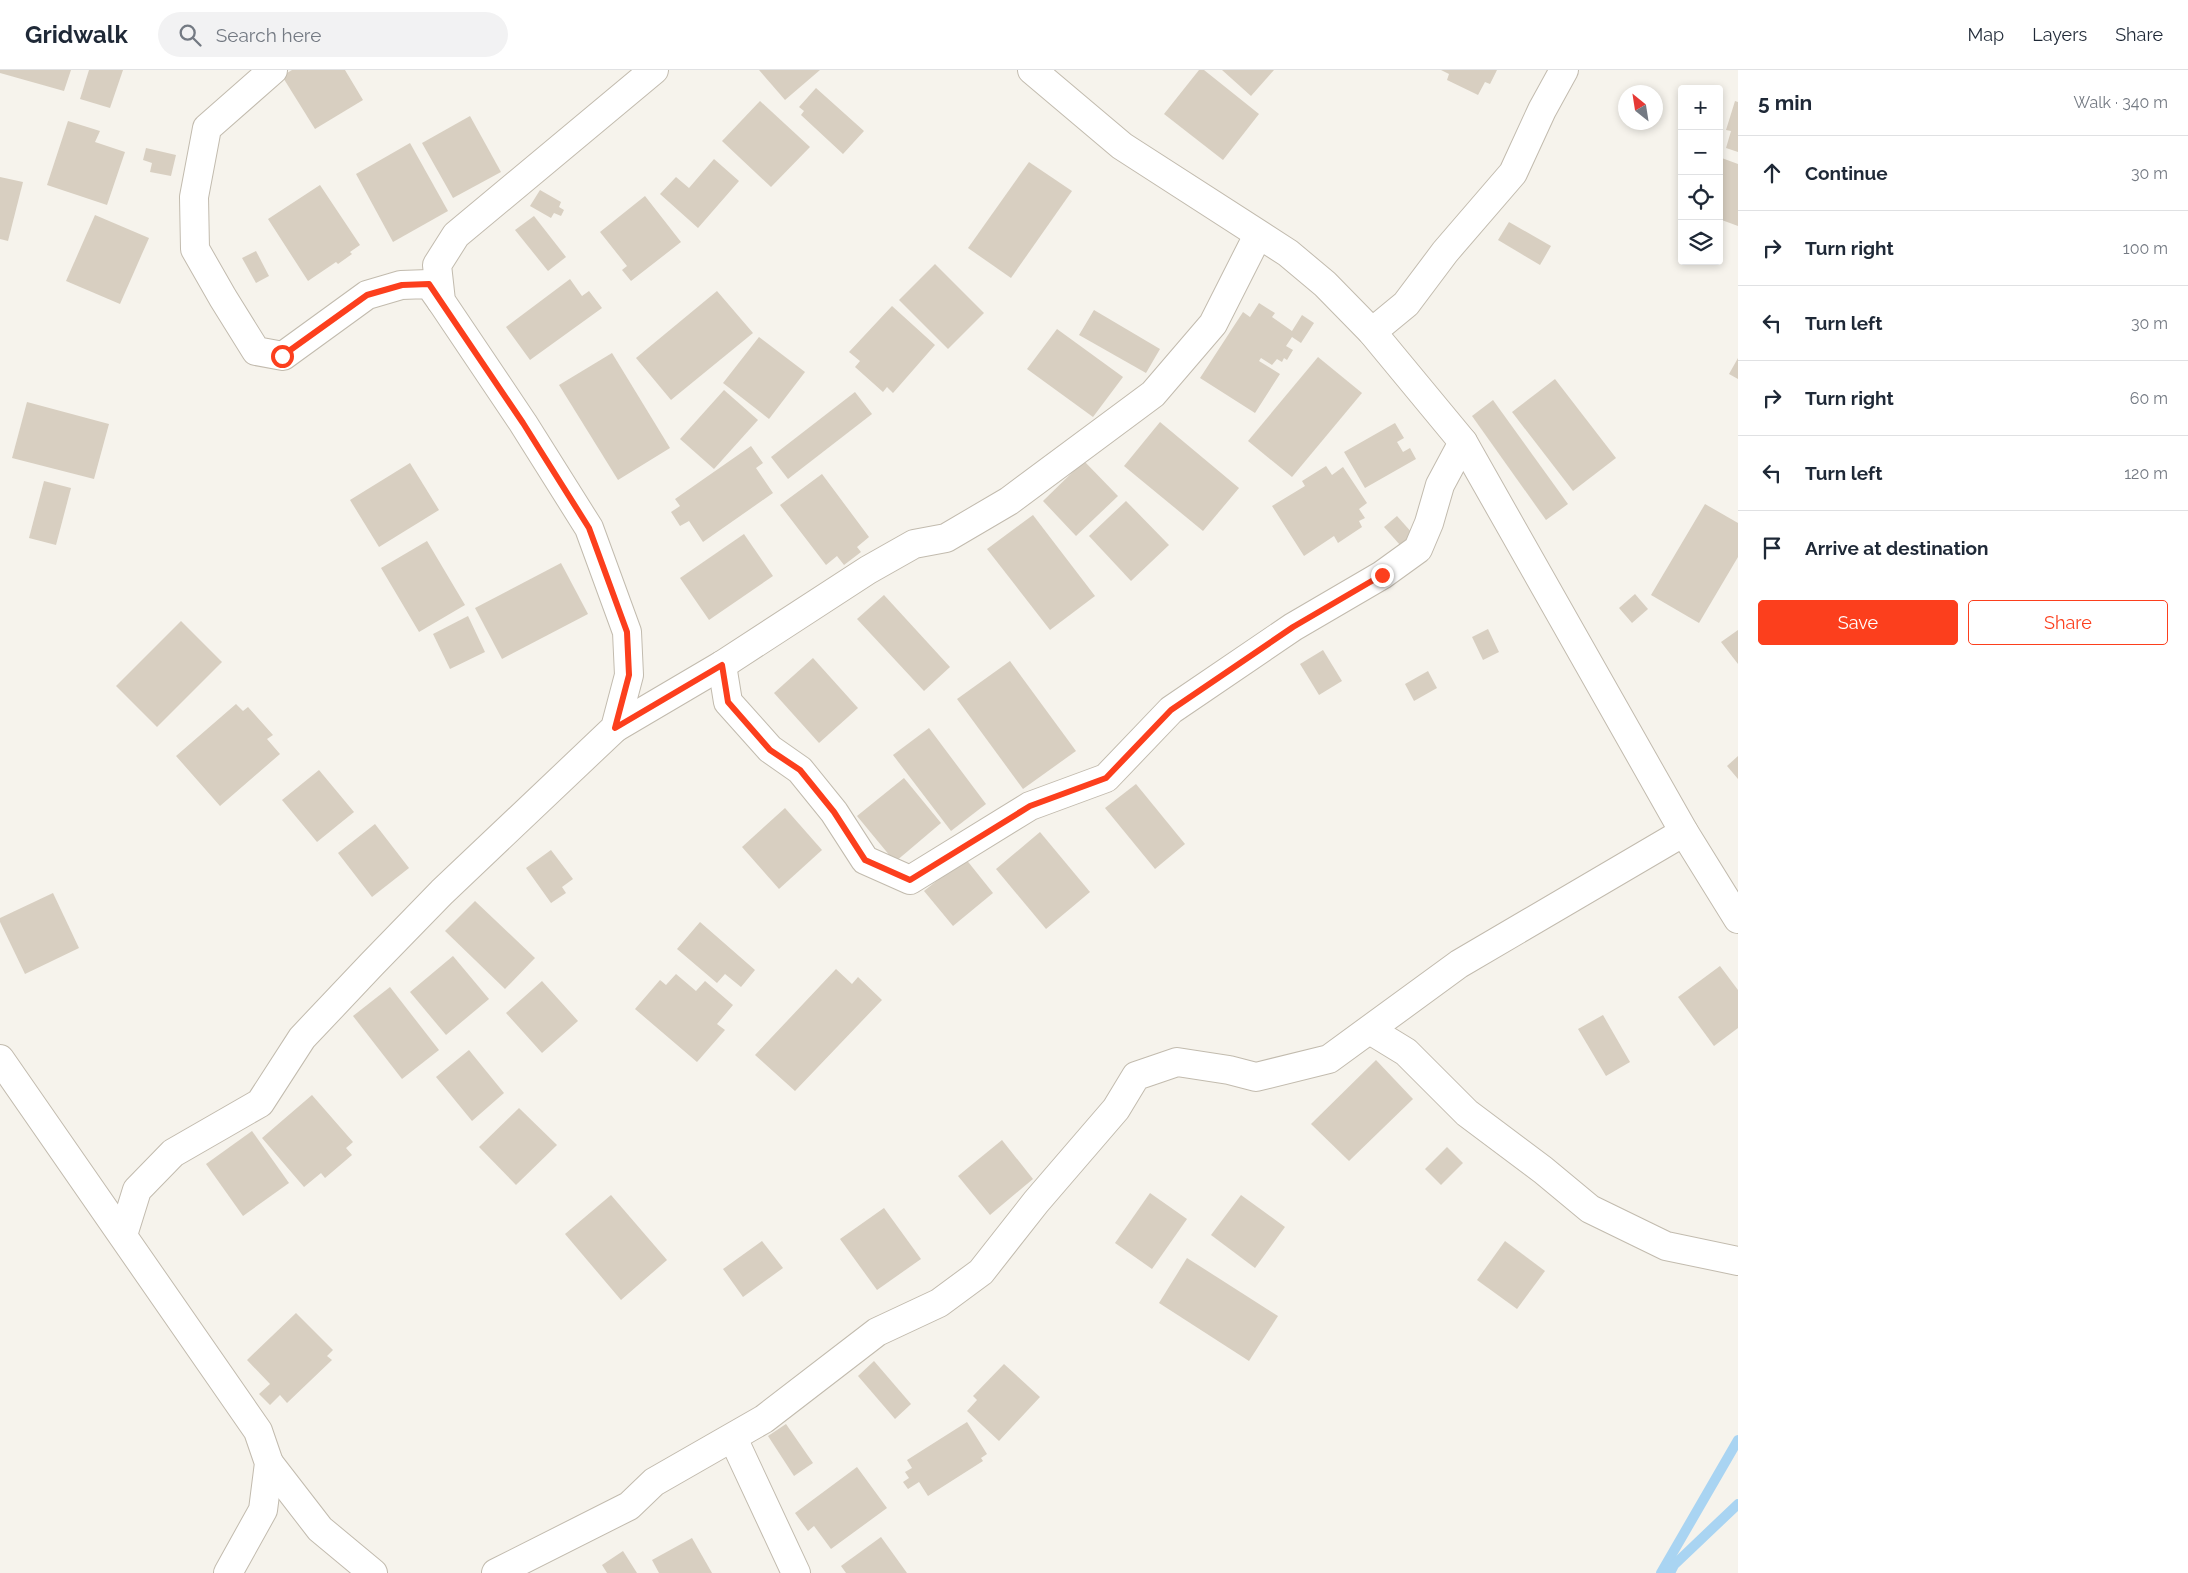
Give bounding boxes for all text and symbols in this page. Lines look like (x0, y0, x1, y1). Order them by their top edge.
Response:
search box (158, 12, 508, 57)
text: Gridwalk (25, 20, 128, 49)
icon: search (176, 21, 204, 49)
text: Search here (216, 24, 321, 46)
text: Map (1968, 24, 2004, 45)
text: Layers (2032, 24, 2087, 45)
text: Share (2115, 24, 2163, 45)
north arrow (1618, 85, 1663, 130)
map controls (1678, 85, 1723, 265)
button: + (1678, 85, 1723, 130)
text: 5 min (1758, 90, 1812, 115)
text: Walk · 340 m (2074, 93, 2168, 112)
button: − (1678, 130, 1723, 175)
icon: ahead (1758, 159, 1786, 187)
text: Continue (1805, 162, 1888, 184)
text: 30 m (2131, 164, 2168, 183)
button: locate (1678, 175, 1723, 220)
button: layers (1678, 220, 1723, 265)
icon: right (1758, 234, 1786, 262)
text: Turn right (1805, 237, 1894, 259)
text: 100 m (2123, 239, 2168, 258)
icon: left (1758, 309, 1786, 337)
text: Turn left (1805, 312, 1882, 334)
text: 30 m (2131, 314, 2168, 333)
route start (271, 345, 294, 368)
icon: right (1758, 384, 1786, 412)
text: Turn right (1805, 387, 1894, 409)
text: 60 m (2130, 389, 2168, 408)
icon: left (1758, 459, 1786, 487)
text: Turn left (1805, 462, 1882, 484)
text: 120 m (2124, 464, 2168, 483)
icon: arrive (1758, 534, 1786, 562)
text: Arrive at destination (1805, 537, 1989, 559)
route end (1371, 564, 1394, 587)
button: Save (1758, 600, 1958, 645)
button: Share (1968, 600, 2168, 645)

